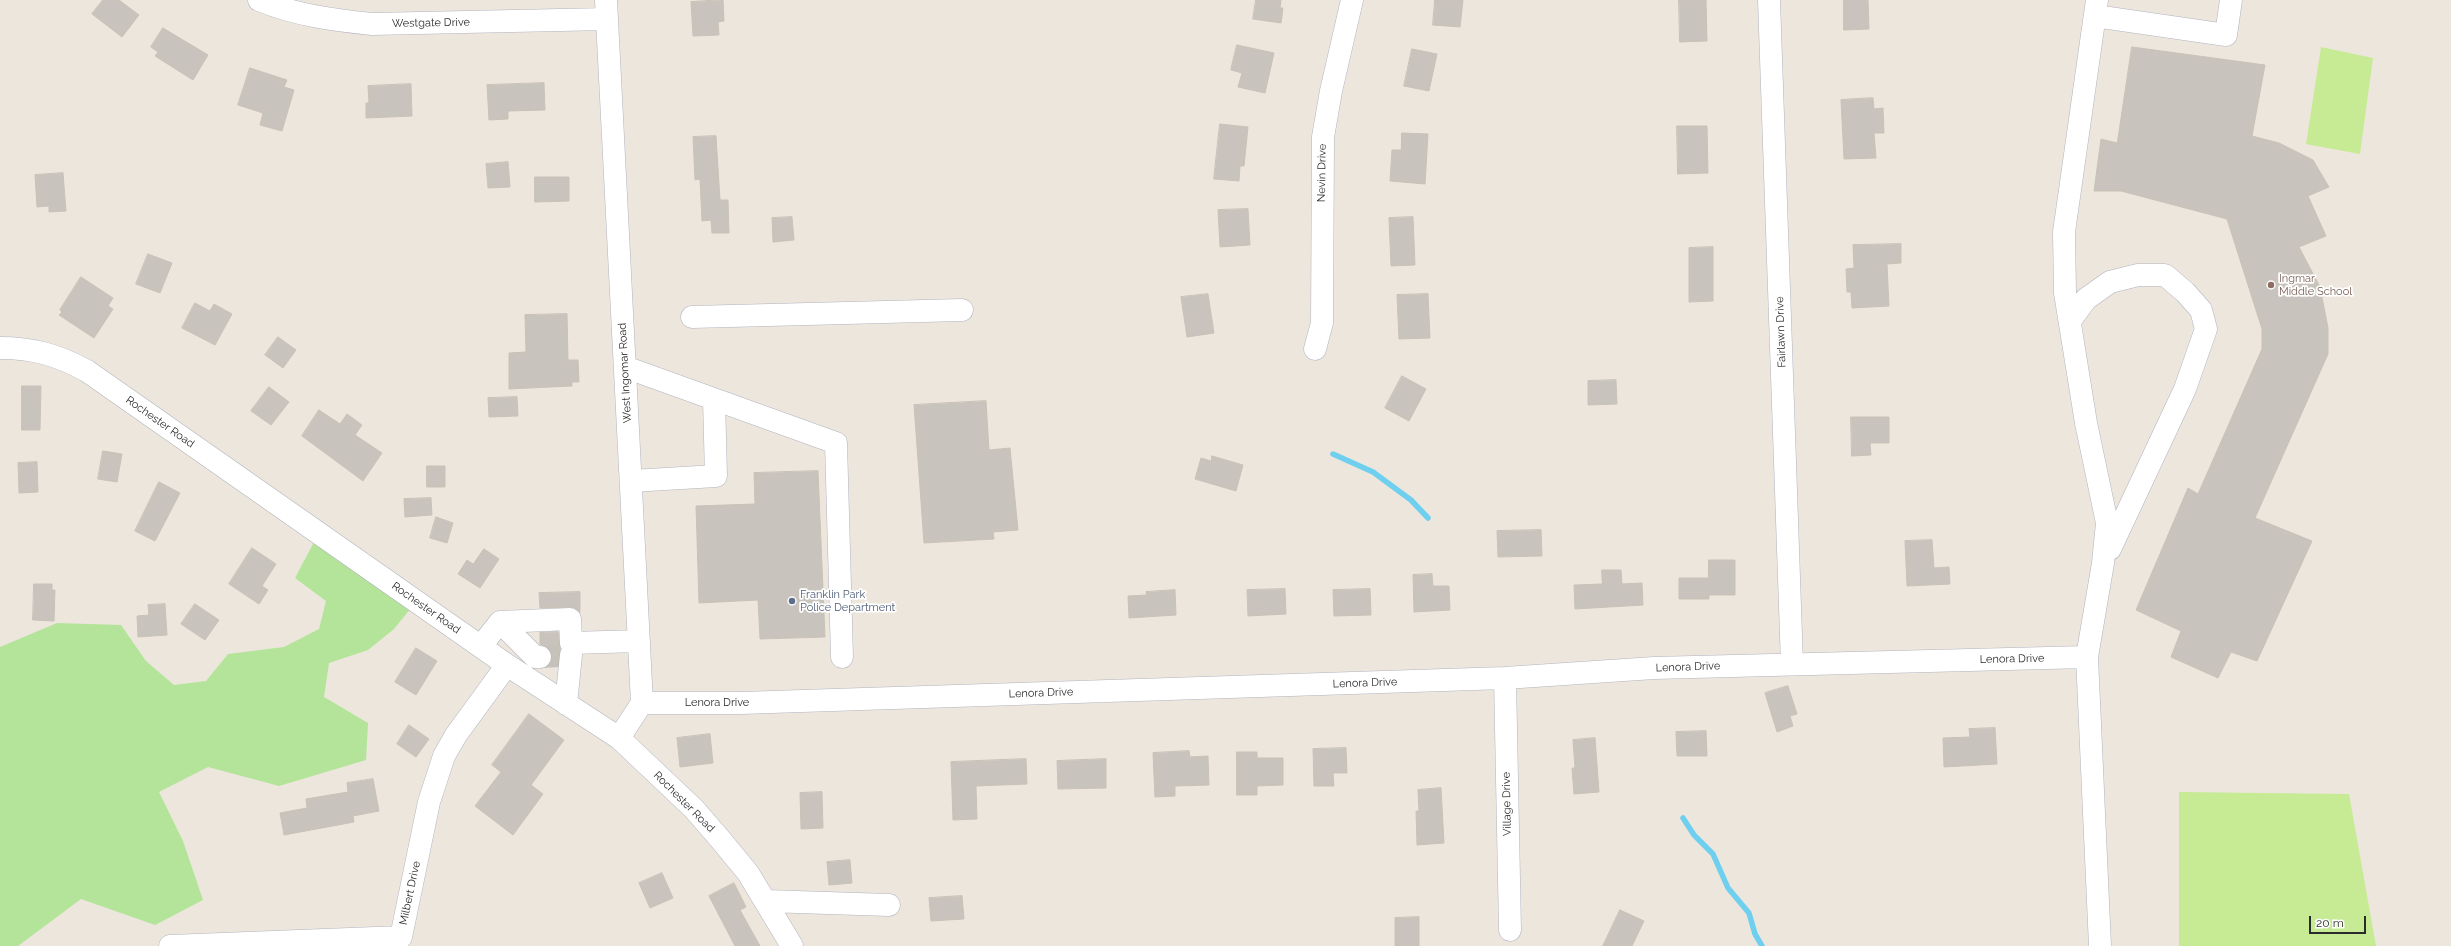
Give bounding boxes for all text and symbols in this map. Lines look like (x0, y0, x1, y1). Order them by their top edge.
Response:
street label: Westgate Drive (392, 16, 470, 30)
street label: Nevin Drive (1315, 144, 1329, 202)
place label: Ingmar Middle School (2279, 272, 2352, 298)
marker: Ingmar Middle School (2266, 280, 2276, 290)
street label: Fairlawn Drive (1773, 296, 1789, 368)
street label: West Ingomar Road (616, 322, 634, 424)
street label: Rochester Road (123, 393, 197, 451)
street label: Rochester Road (389, 579, 463, 637)
place label: Franklin Park Police Department (800, 588, 895, 614)
marker: Franklin Park Police Department (787, 596, 797, 606)
street label: Lenora Drive (1980, 652, 2044, 666)
street label: Lenora Drive (1655, 659, 1721, 675)
street label: Lenora Drive (1332, 675, 1398, 691)
street label: Lenora Drive (1008, 685, 1074, 701)
street label: Lenora Drive (685, 696, 749, 710)
street label: Rochester Road (651, 769, 717, 835)
street label: Village Drive (1500, 772, 1514, 836)
street label: Milbert Drive (397, 860, 423, 926)
scale bar (2311, 908, 2368, 934)
text: 20 m (2316, 916, 2344, 930)

